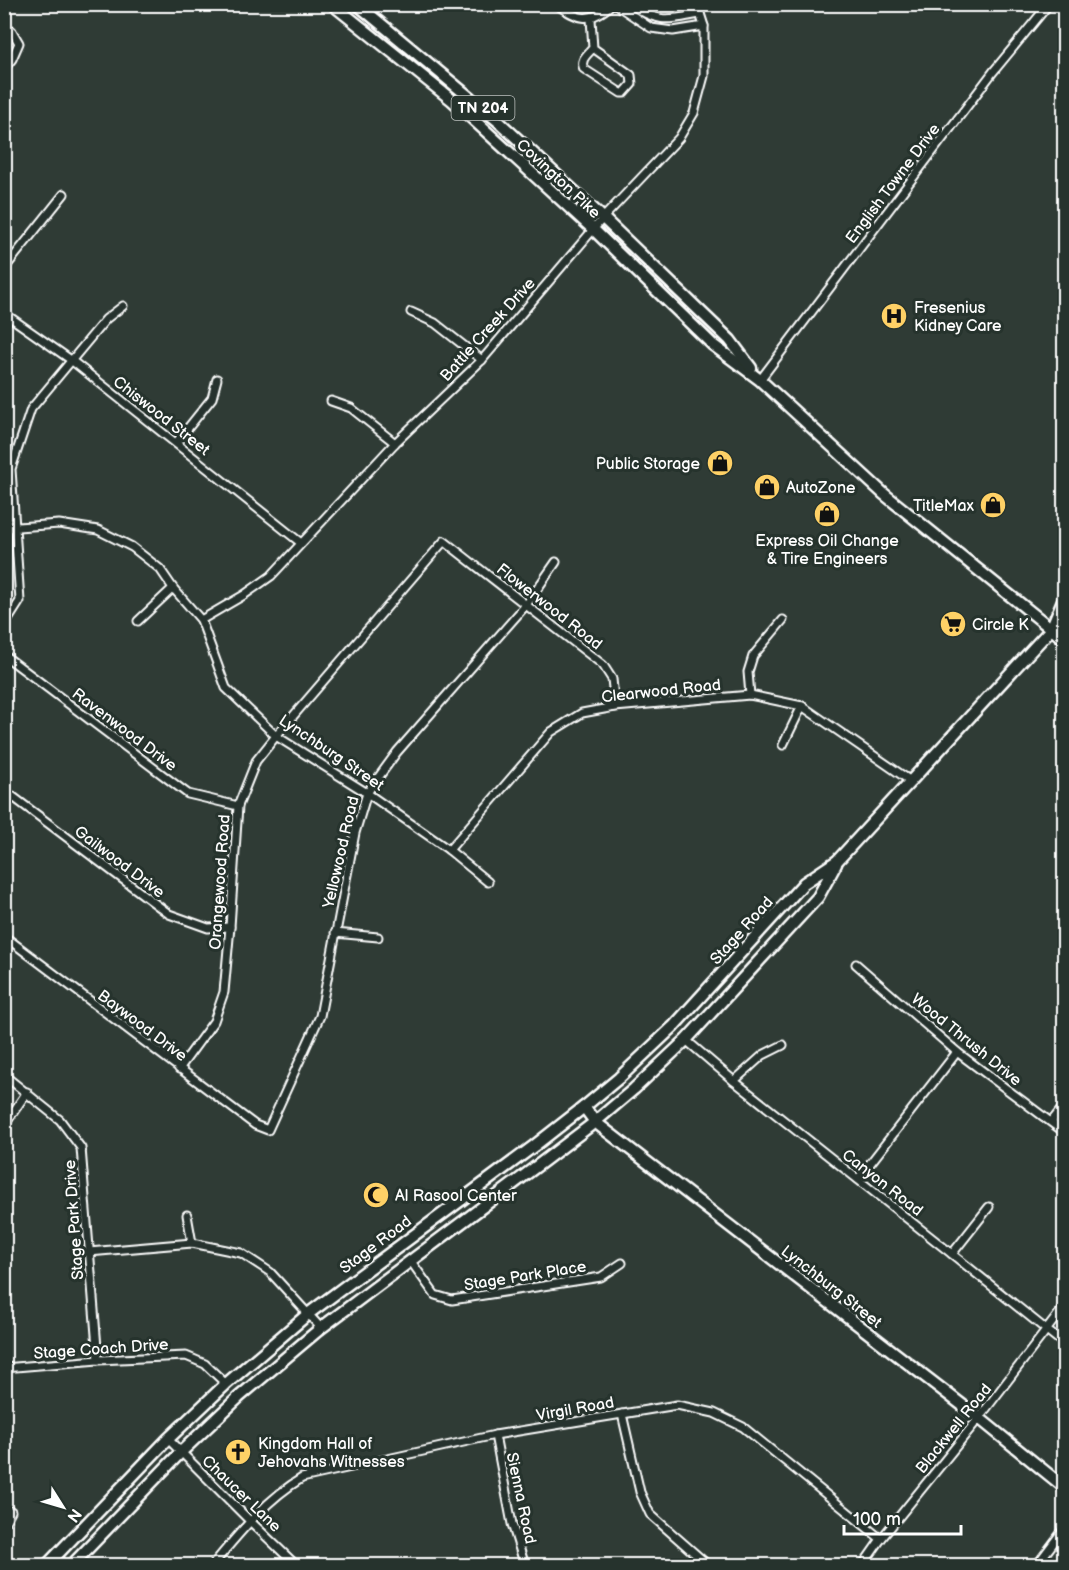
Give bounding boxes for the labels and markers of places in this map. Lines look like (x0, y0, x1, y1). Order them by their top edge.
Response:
place label: Fresenius Kidney Care (914, 299, 1002, 336)
hospital icon: Fresenius Kidney Care (879, 301, 909, 331)
shop icon: Public Storage (705, 448, 735, 478)
place label: Public Storage (596, 455, 701, 474)
shop icon: AutoZone (752, 472, 782, 502)
place label: AutoZone (786, 479, 856, 498)
shop icon: TitleMax (978, 490, 1008, 520)
place label: TitleMax (913, 497, 975, 516)
shop icon: Express Oil Change & Tire Engineers (812, 499, 842, 529)
place label: Express Oil Change & Tire Engineers (755, 532, 899, 569)
supermarket icon: Circle K (938, 609, 968, 639)
place label: Circle K (972, 616, 1029, 635)
mosque icon: Al Rasool Center (361, 1180, 391, 1210)
place label: Al Rasool Center (395, 1187, 517, 1206)
place label: Kingdom Hall of Jehovahs Witnesses (258, 1435, 405, 1472)
church icon: Kingdom Hall of Jehovahs Witnesses (223, 1437, 253, 1467)

